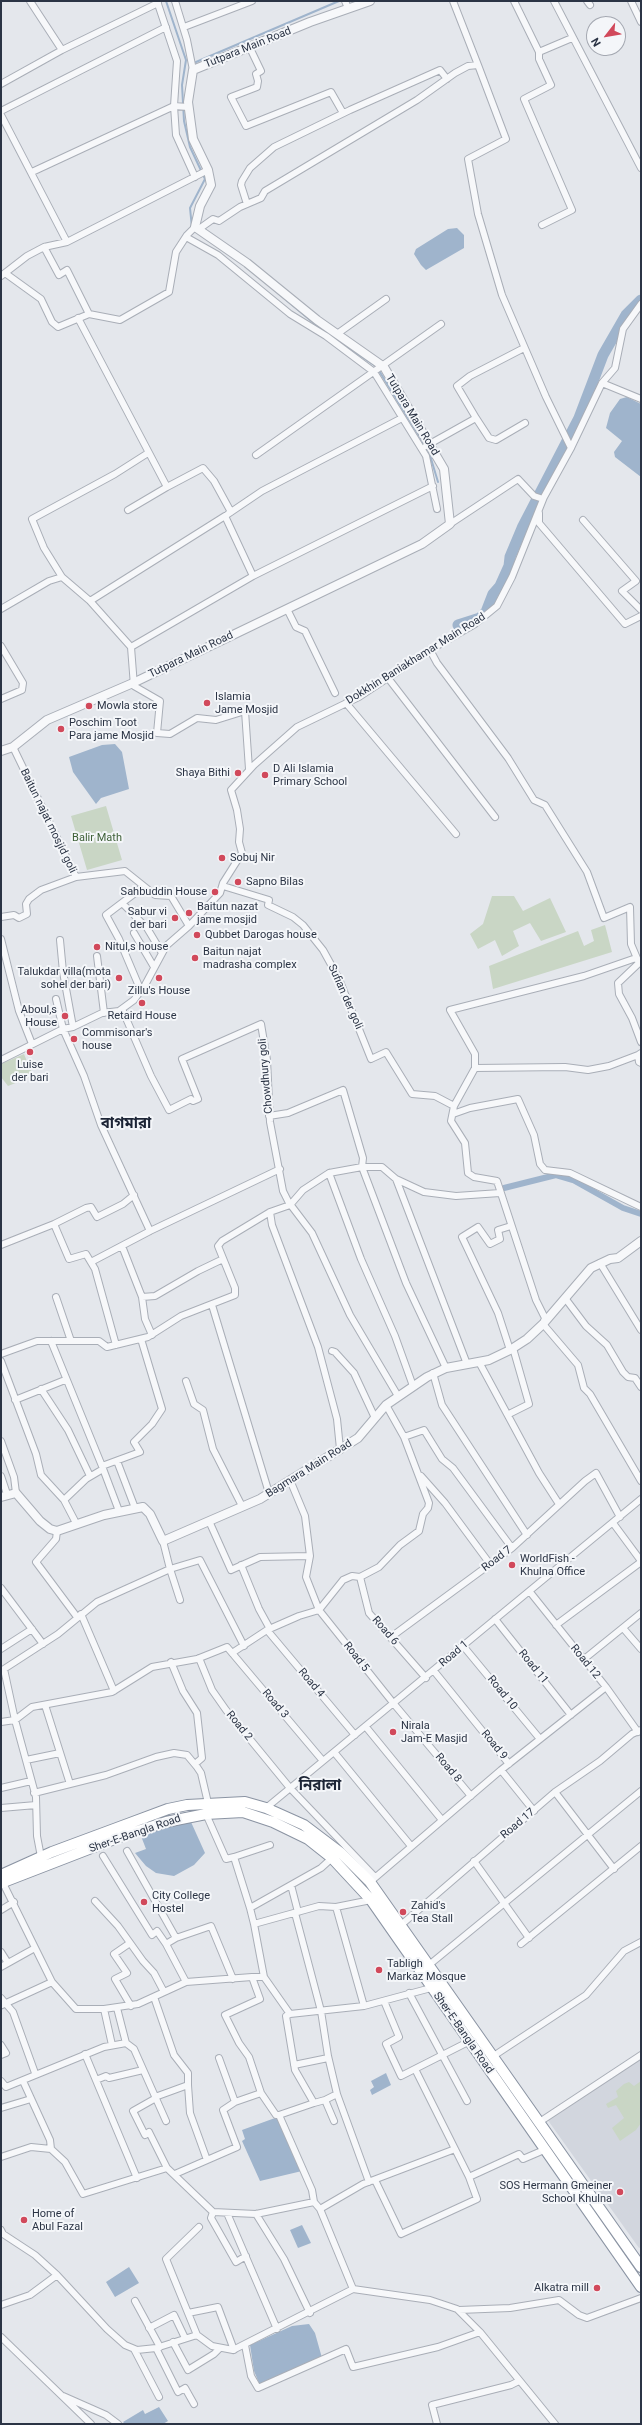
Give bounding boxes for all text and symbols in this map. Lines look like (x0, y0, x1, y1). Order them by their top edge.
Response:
north arrow (586, 16, 626, 56)
street label: Tutpara Main Road (203, 25, 293, 71)
text: N (589, 35, 604, 49)
street label: Tutpara Main Road (383, 372, 441, 458)
street label: Dokkhin Baniakhamar Main Road (344, 611, 488, 707)
street label: Tutpara Main Road (147, 629, 235, 681)
place label: Islamia Jame Mosjid (215, 690, 278, 716)
marker: Islamia Jame Mosjid (202, 698, 212, 708)
place label: Mowla store (97, 699, 157, 713)
marker: Mowla store (84, 701, 94, 711)
place label: Poschim Toot Para jame Mosjid (69, 716, 154, 742)
marker: Poschim Toot Para jame Mosjid (56, 724, 66, 734)
place label: D Ali Islamia Primary School (273, 762, 347, 788)
place label: Shaya Bithi (176, 766, 230, 780)
street label: Baitun najat mosjid goli (17, 767, 79, 875)
marker: Shaya Bithi (233, 768, 243, 778)
marker: D Ali Islamia Primary School (260, 770, 270, 780)
park label: Balir Math (72, 831, 122, 845)
place label: Sobuj Nir (230, 851, 275, 865)
marker: Sobuj Nir (217, 853, 227, 863)
place label: Sapno Bilas (246, 875, 304, 889)
marker: Sapno Bilas (233, 877, 243, 887)
place label: Sahbuddin House (121, 885, 207, 899)
marker: Sahbuddin House (210, 887, 220, 897)
place label: Baitun nazat jame mosjid (197, 900, 258, 926)
place label: Sabur vi der bari (128, 905, 167, 931)
marker: Baitun nazat jame mosjid (184, 908, 194, 918)
marker: Sabur vi der bari (170, 913, 180, 923)
place label: Qubbet Darogas house (205, 928, 317, 942)
marker: Qubbet Darogas house (192, 930, 202, 940)
place label: Nitul,s house (105, 940, 168, 954)
marker: Nitul,s house (92, 942, 102, 952)
place label: Baitun najat madrasha complex (203, 945, 297, 971)
marker: Baitun najat madrasha complex (190, 953, 200, 963)
street label: Sufian der goli (325, 962, 365, 1032)
place label: Talukdar villa(mota sohel der bari) (18, 965, 111, 991)
marker: Talukdar villa(mota sohel der bari) (114, 973, 124, 983)
marker: Zillu's House (154, 973, 164, 983)
place label: Zillu's House (128, 984, 190, 998)
marker: Retaird House (137, 998, 147, 1008)
place label: Aboul,s House (21, 1003, 57, 1029)
place label: Retaird House (107, 1009, 177, 1023)
marker: Aboul,s House (60, 1011, 70, 1021)
place label: Commisonar's house (82, 1026, 152, 1052)
marker: Commisonar's house (69, 1034, 79, 1044)
street label: Chowdhury goli (256, 1038, 276, 1114)
marker: Luise der bari (25, 1047, 35, 1057)
place label: Luise der bari (11, 1058, 49, 1084)
district label: বাগমারা (101, 1115, 151, 1133)
street label: Bagmara Main Road (263, 1437, 355, 1501)
street label: Road 7 (479, 1543, 515, 1575)
place label: WorldFish - Khulna Office (520, 1552, 585, 1578)
marker: WorldFish - Khulna Office (507, 1560, 517, 1570)
street label: Road 6 (369, 1614, 401, 1648)
street label: Road 1 (437, 1638, 471, 1670)
street label: Road 5 (340, 1639, 372, 1675)
street label: Road 12 (567, 1642, 603, 1682)
street label: Road 11 (515, 1647, 551, 1687)
street label: Road 4 (295, 1666, 327, 1700)
street label: Road 10 (484, 1673, 520, 1713)
street label: Road 3 (259, 1687, 291, 1721)
street label: Road 2 (223, 1709, 255, 1743)
place label: Nirala Jam-E Masjid (401, 1719, 467, 1745)
marker: Nirala Jam-E Masjid (388, 1727, 398, 1737)
street label: Road 9 (478, 1728, 510, 1762)
street label: Road 8 (432, 1751, 464, 1785)
district label: নিরালা (299, 1777, 341, 1795)
street label: Road 17 (498, 1806, 538, 1842)
street label: Sher-E-Bangla Road (87, 1812, 183, 1856)
place label: City College Hostel (152, 1889, 210, 1915)
marker: City College Hostel (139, 1897, 149, 1907)
place label: Zahid's Tea Stall (411, 1899, 453, 1925)
marker: Zahid's Tea Stall (398, 1907, 408, 1917)
place label: Tabligh Markaz Mosque (387, 1957, 466, 1983)
marker: Tabligh Markaz Mosque (374, 1965, 384, 1975)
street label: Sher-E-Bangla Road (430, 1990, 496, 2076)
place label: SOS Hermann Gmeiner School Khulna (499, 2179, 612, 2205)
marker: SOS Hermann Gmeiner School Khulna (615, 2187, 625, 2197)
place label: Home of Abul Fazal (32, 2207, 83, 2233)
marker: Home of Abul Fazal (19, 2215, 29, 2225)
place label: Alkatra mill (534, 2281, 589, 2295)
marker: Alkatra mill (592, 2283, 602, 2293)

